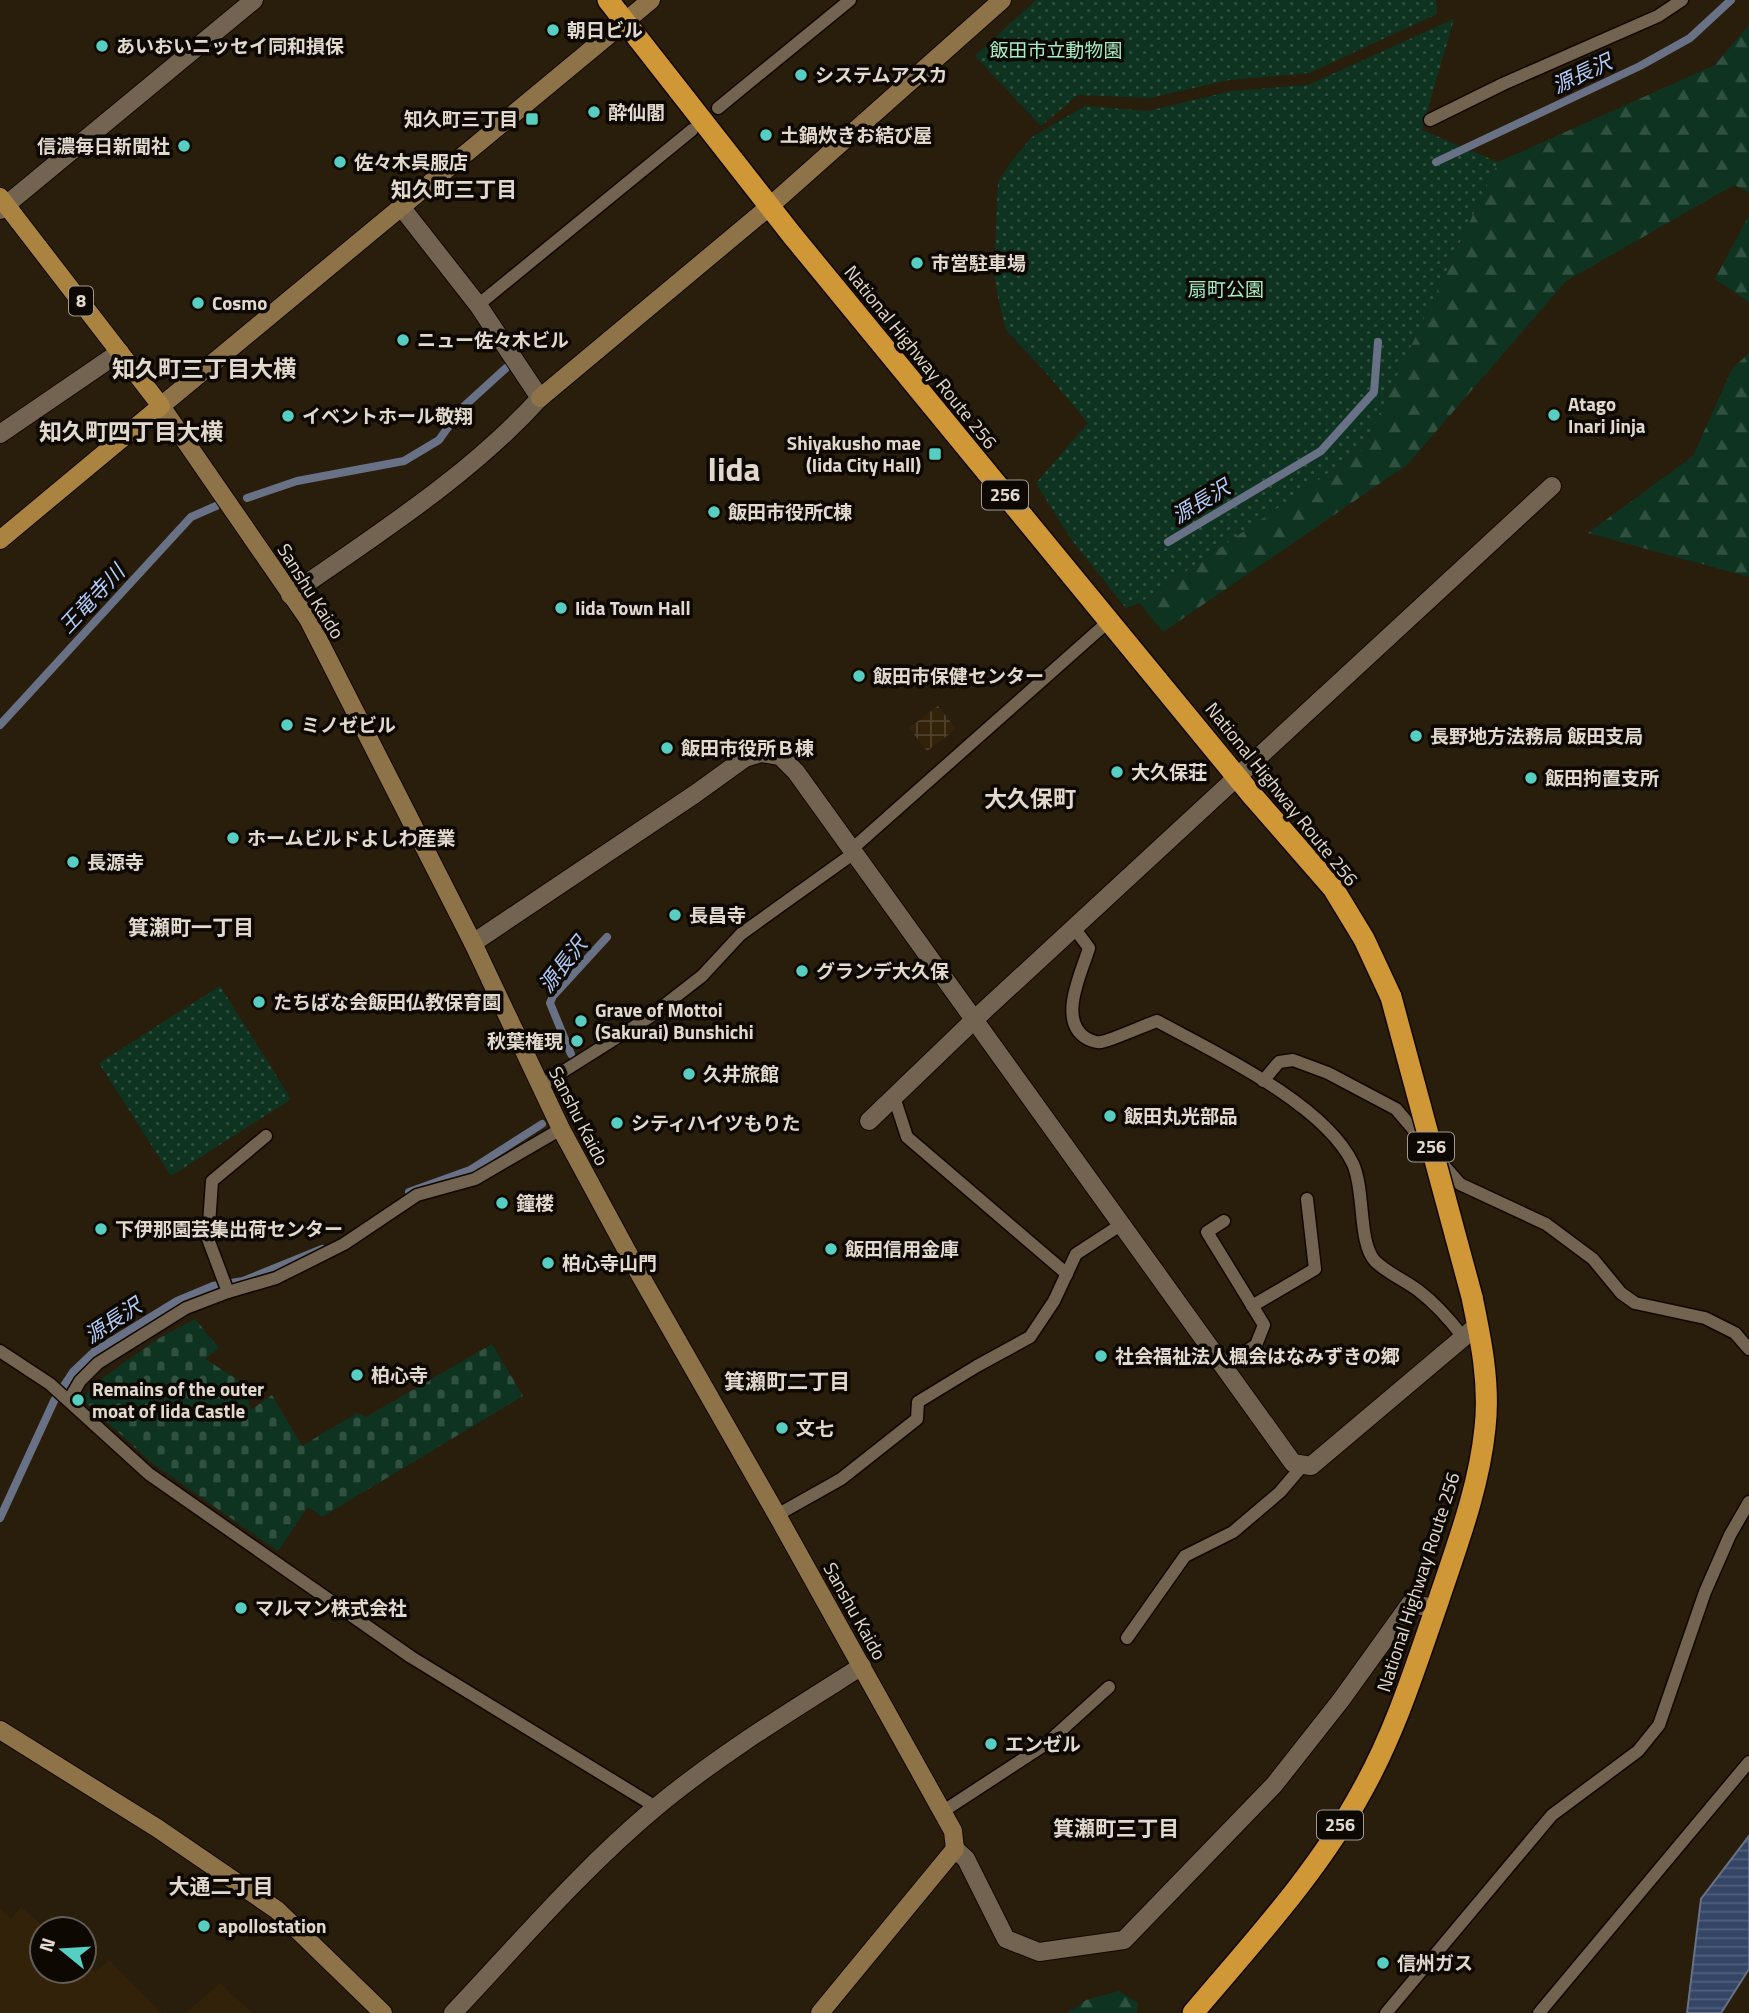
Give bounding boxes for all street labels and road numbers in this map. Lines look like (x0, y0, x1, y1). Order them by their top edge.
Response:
street label: National Highway Route 256 (838, 258, 1005, 455)
road number: 8 (69, 286, 93, 316)
road number: 256 (982, 480, 1028, 509)
street label: Sanshu Kaido (271, 537, 352, 644)
street label: National Highway Route 256 (1199, 695, 1366, 892)
street label: Sanshu Kaido (542, 1061, 617, 1170)
road number: 256 (1408, 1132, 1454, 1162)
street label: National Highway Route 256 (1368, 1468, 1467, 1695)
street label: Sanshu Kaido (817, 1557, 894, 1665)
road number: 256 (1317, 1811, 1363, 1840)

